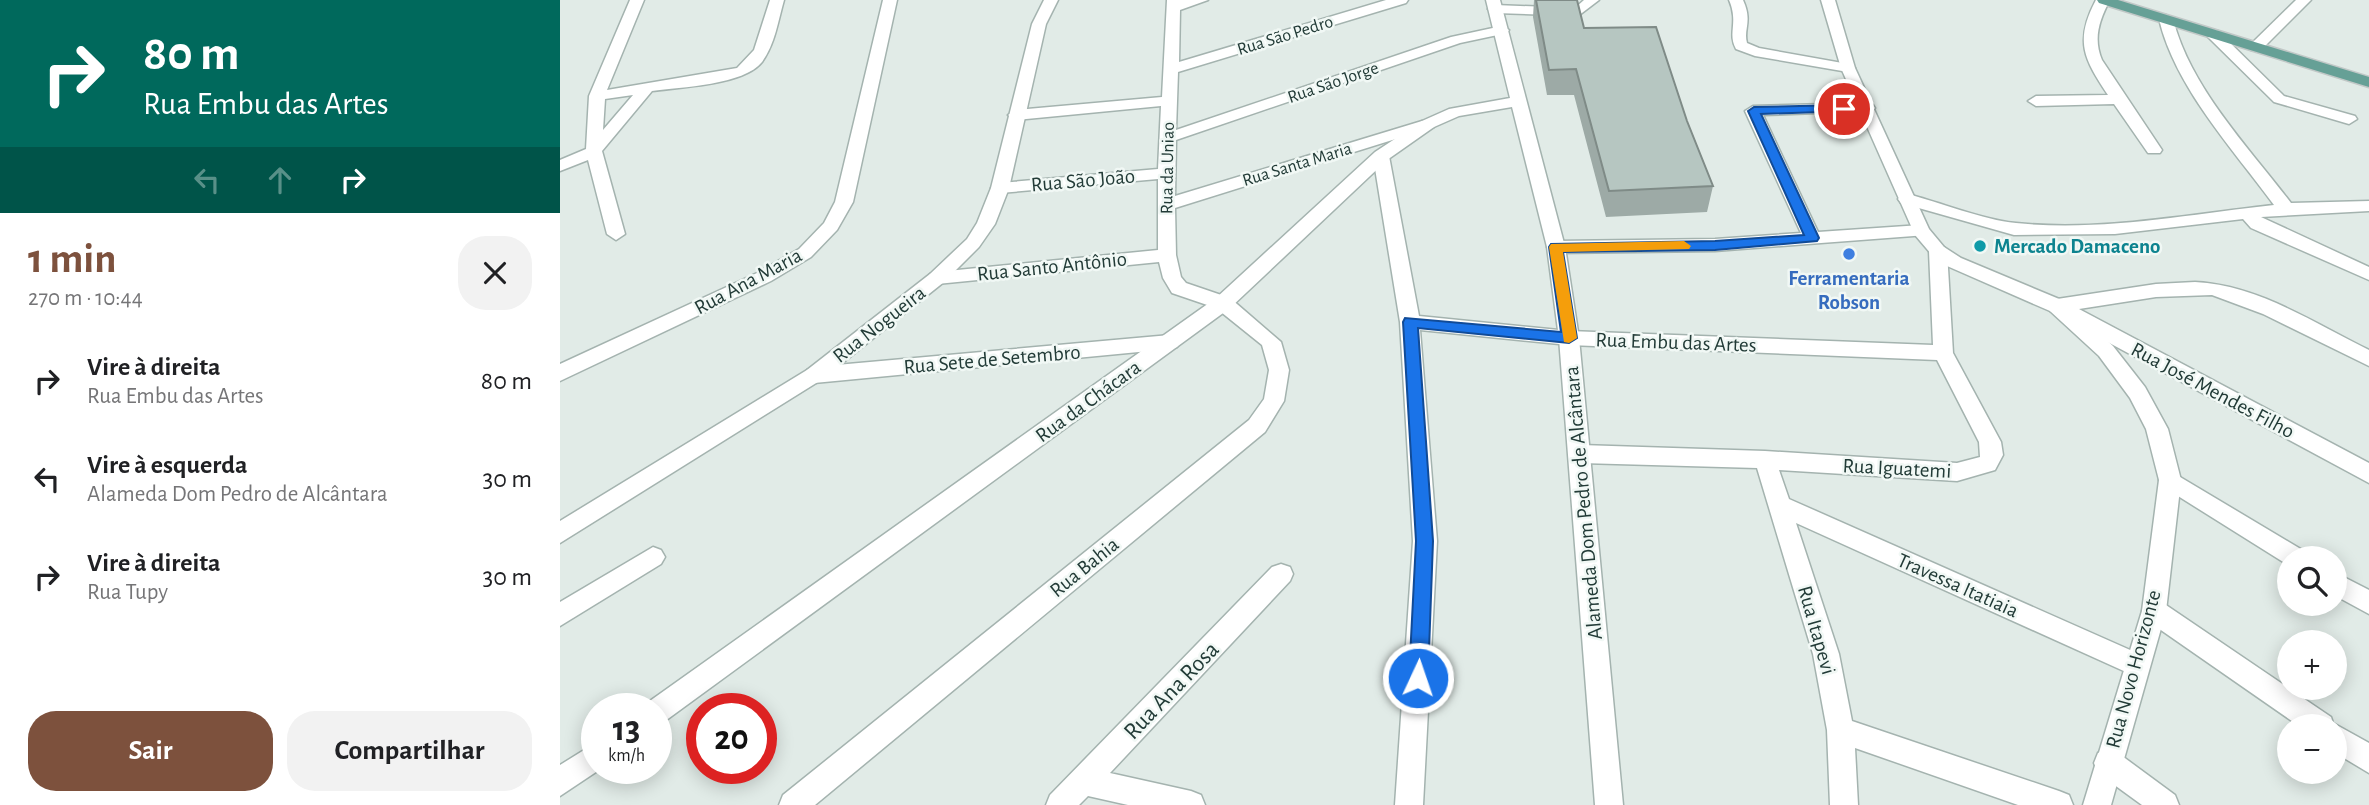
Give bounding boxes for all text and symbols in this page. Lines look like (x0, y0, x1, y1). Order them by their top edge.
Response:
street label: Rua São Pedro (1235, 13, 1336, 59)
icon: right (28, 28, 119, 119)
text: 80 m (143, 30, 240, 79)
street label: Rua São Jorge (1285, 59, 1381, 107)
pin (1814, 79, 1874, 139)
text: Rua Embu das Artes (143, 88, 389, 120)
icon: arrive (1825, 90, 1863, 128)
street label: Rua da Uniao (1158, 122, 1178, 214)
street label: Rua Santa Maria (1240, 140, 1354, 190)
icon: left (188, 161, 226, 199)
icon: ahead (261, 161, 299, 199)
icon: right (334, 161, 372, 199)
street label: Rua São João (1030, 165, 1136, 196)
button: close (458, 236, 532, 310)
place label: Mercado Damaceno (1994, 236, 2160, 257)
text: 1 min (28, 238, 117, 280)
marker: Mercado Damaceno (1972, 238, 1988, 254)
street label: Rua Ana Maria (691, 244, 806, 319)
marker: Ferramentaria Robson (1841, 246, 1857, 262)
street label: Rua Santo Antônio (976, 248, 1128, 285)
place label: Ferramentaria Robson (1788, 268, 1910, 313)
street label: Rua Nogueira (829, 282, 930, 367)
text: 270 m · 10:44 (28, 287, 143, 310)
street label: Rua Embu das Artes (1595, 329, 1757, 356)
street label: Rua José Mendes Filho (2128, 339, 2298, 442)
street label: Rua Sete de Setembro (903, 341, 1081, 378)
text: Vire à direita (87, 354, 221, 380)
street label: Rua da Chácara (1032, 356, 1145, 446)
icon: right (28, 362, 66, 400)
street label: Alameda Dom Pedro de Alcântara (1561, 365, 1606, 641)
text: 80 m (481, 368, 532, 394)
text: Rua Embu das Artes (87, 385, 264, 408)
text: Vire à esquerda (87, 452, 248, 478)
street label: Rua Iguatemi (1842, 455, 1952, 482)
icon: left (28, 460, 66, 498)
text: 30 m (482, 466, 532, 492)
text: Alameda Dom Pedro de Alcântara (87, 483, 388, 506)
street label: Rua Bahia (1046, 533, 1123, 601)
map controls (2277, 546, 2347, 784)
button: search (2277, 546, 2347, 616)
street label: Travessa Itatiaia (1894, 549, 2022, 622)
text: Vire à direita (87, 550, 221, 576)
icon: right (28, 558, 66, 596)
text: 30 m (482, 564, 532, 590)
text: Rua Tupy (87, 581, 168, 604)
street label: Rua Itapevi (1794, 583, 1839, 677)
street label: Rua Novo Horizonte (2102, 588, 2165, 750)
button: + (2277, 630, 2347, 700)
street label: Rua Ana Rosa (1120, 637, 1224, 744)
position arrow (1381, 641, 1455, 715)
speed limit sign: 20 (686, 693, 777, 784)
button: Sair (28, 711, 273, 791)
button: Compartilhar (287, 711, 532, 791)
text: 13 (613, 712, 640, 747)
button: − (2277, 714, 2347, 784)
text: km/h (608, 747, 645, 765)

